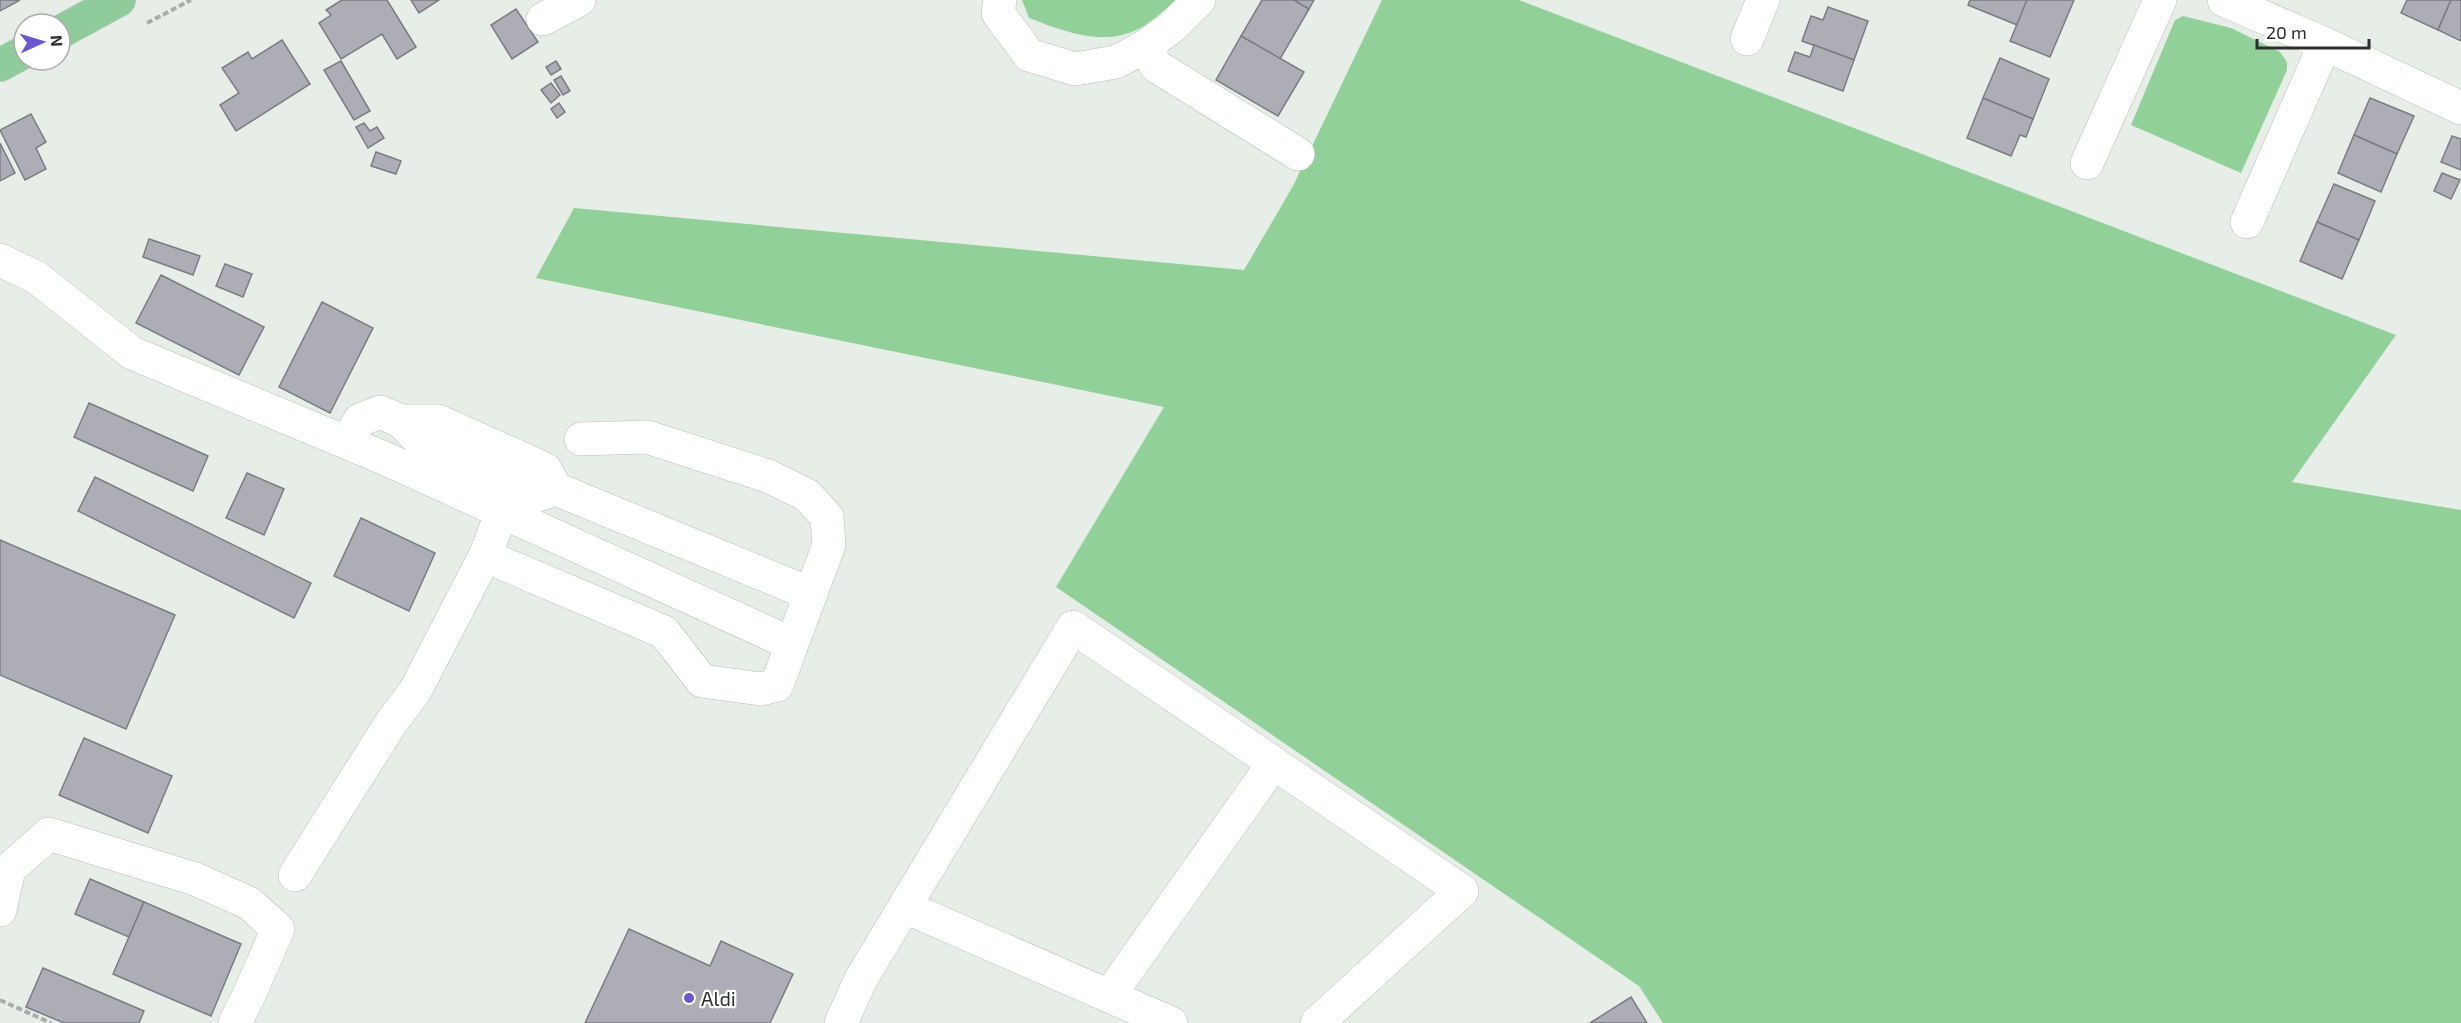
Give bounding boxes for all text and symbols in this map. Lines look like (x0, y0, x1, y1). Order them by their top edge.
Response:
north arrow (12, 12, 72, 72)
scale bar (2257, 12, 2370, 50)
text: 20 m (2266, 21, 2307, 43)
text: N (48, 34, 67, 47)
place label: Aldi (701, 986, 736, 1010)
marker: Aldi (682, 991, 696, 1005)

